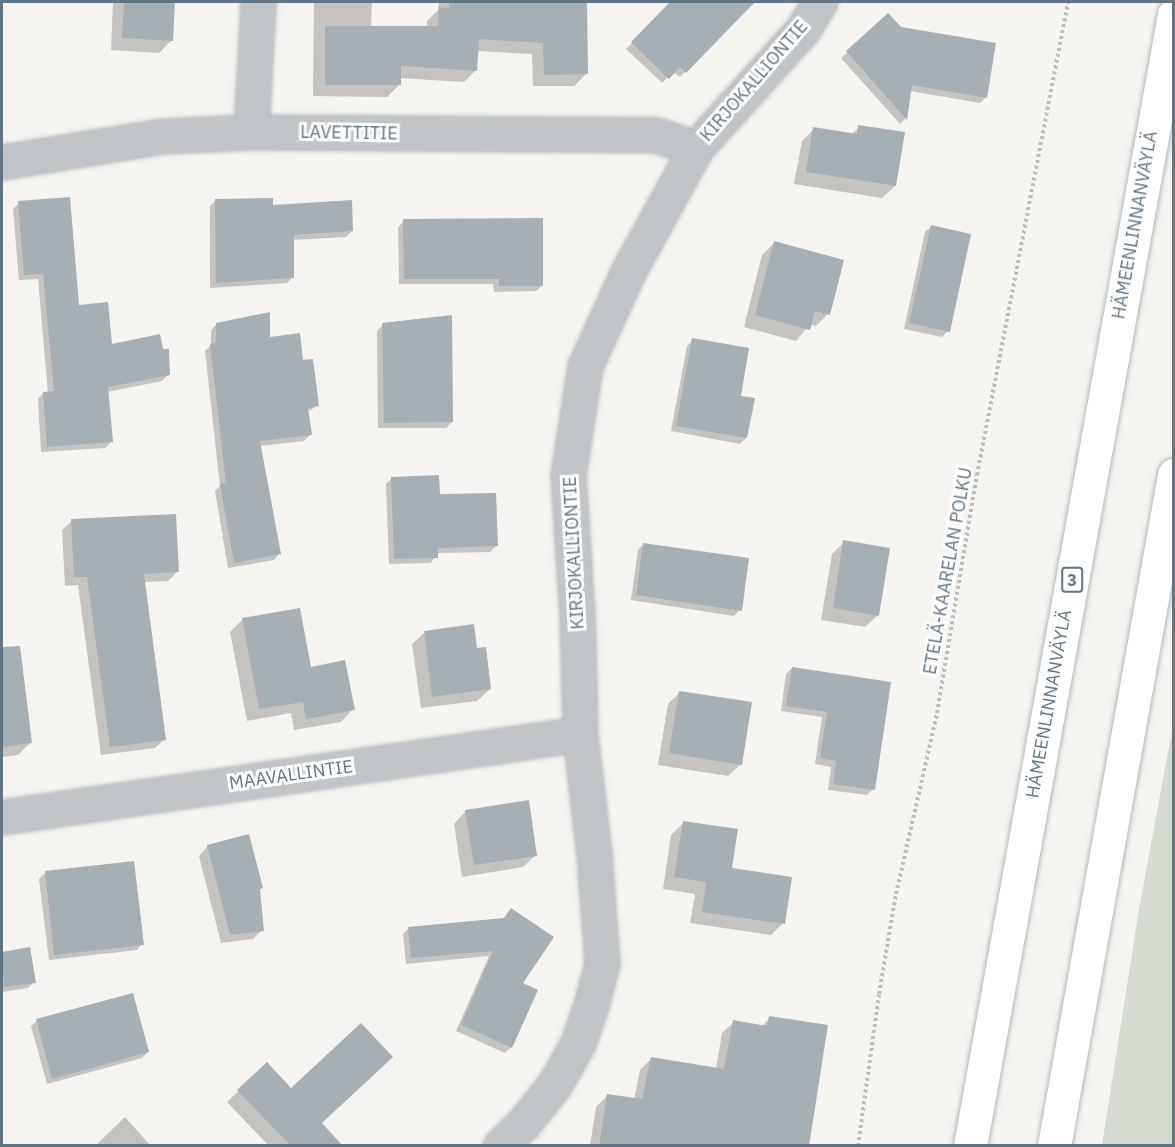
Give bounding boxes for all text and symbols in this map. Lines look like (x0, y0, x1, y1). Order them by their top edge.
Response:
street label: KIRJOKALLIONTIE (696, 16, 812, 146)
street label: LAVETTITIE (300, 121, 398, 145)
street label: HÄMEENLINNANVÄYLÄ (1108, 129, 1162, 321)
street label: ETELÄ-KAARELAN POLKU (919, 466, 977, 676)
street label: KIRJOKALLIONTIE (559, 476, 589, 630)
road number: 3 (1060, 567, 1084, 593)
street label: HÄMEENLINNANVÄYLÄ (1022, 608, 1076, 800)
street label: MAAVALLINTIE (228, 756, 354, 794)

